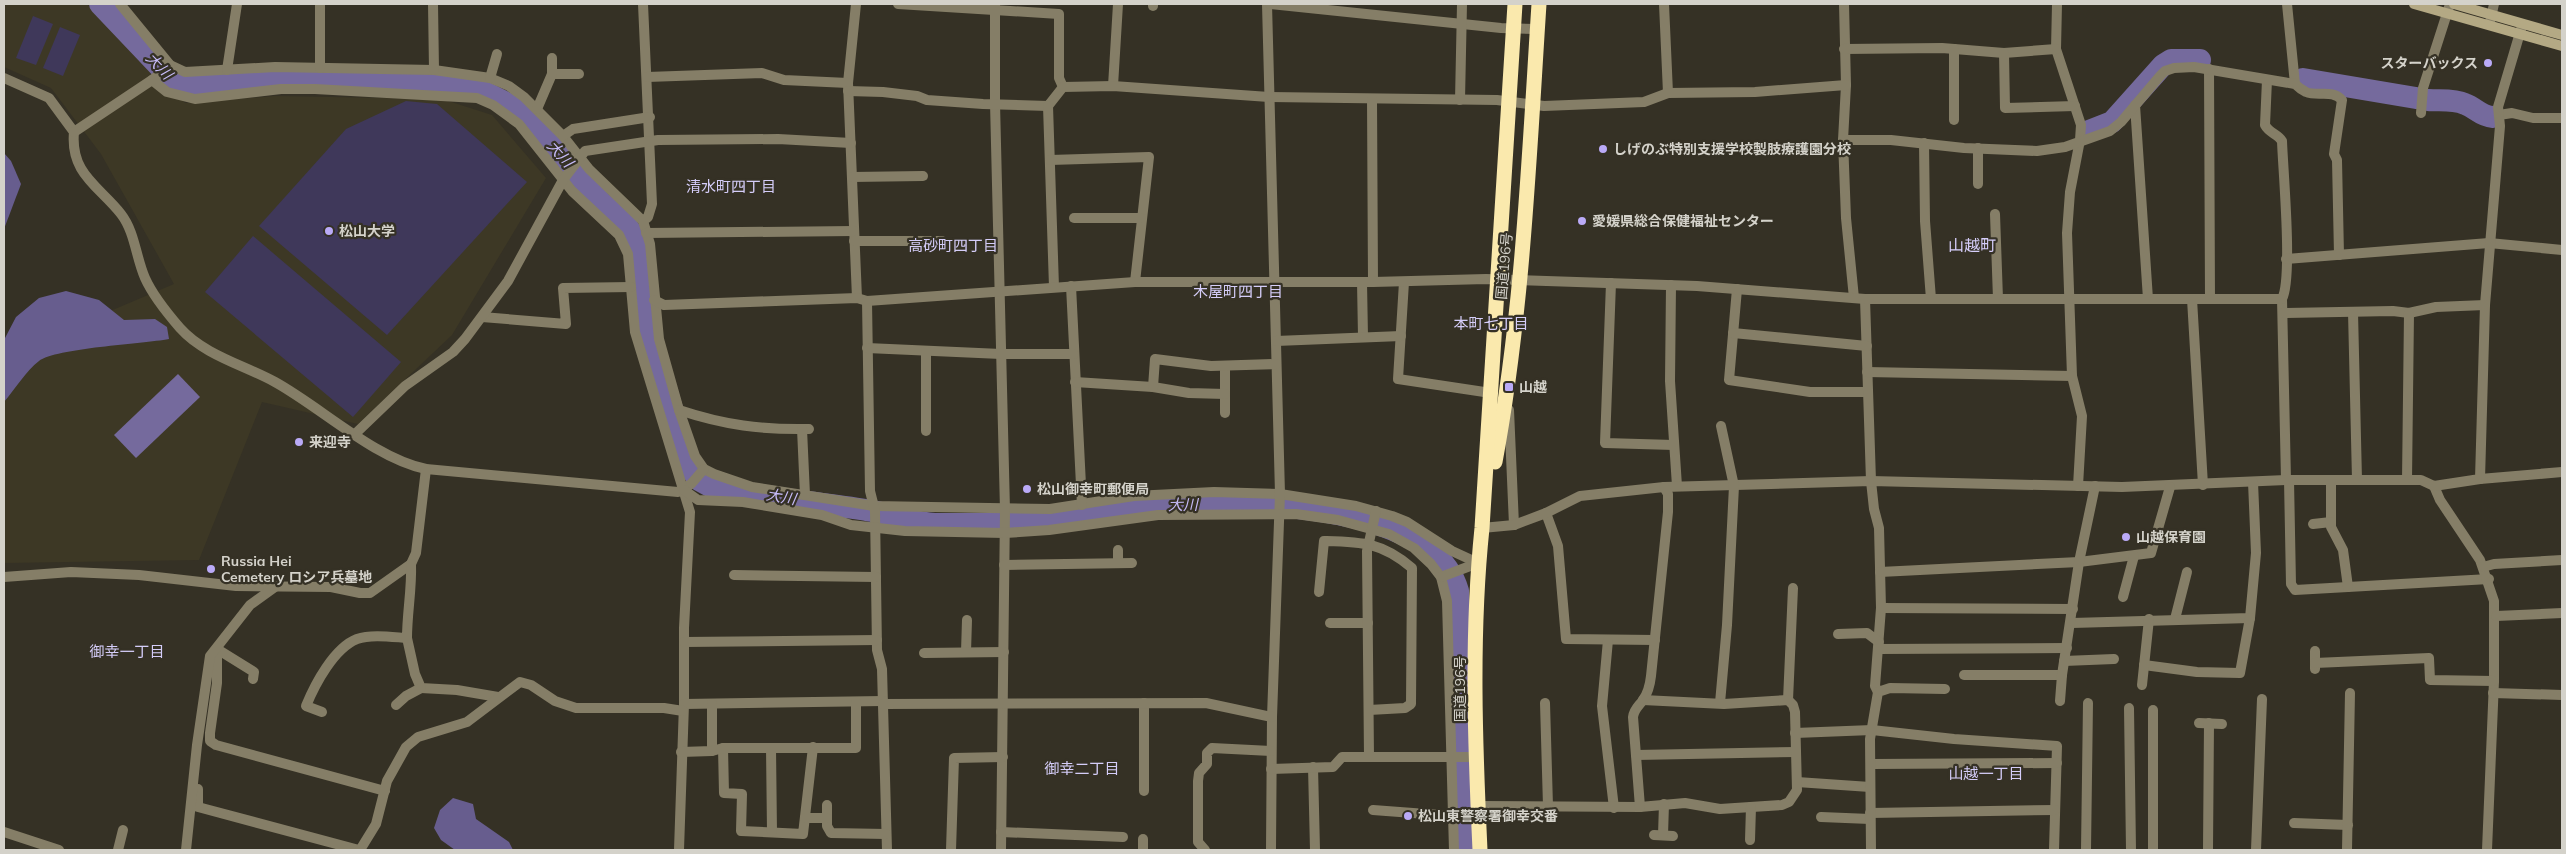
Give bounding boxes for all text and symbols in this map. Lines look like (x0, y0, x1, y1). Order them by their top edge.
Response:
water label: 大川 (142, 48, 178, 84)
place label: スターバックス (2381, 54, 2478, 72)
marker: スターバックス (2482, 57, 2494, 69)
water label: 大川 (543, 136, 579, 173)
place label: しげのぶ特別支援学校製肢療護園分校 (1613, 140, 1851, 158)
marker: しげのぶ特別支援学校製肢療護園分校 (1597, 143, 1609, 155)
district label: 清水町四丁目 (686, 177, 776, 196)
place label: 愛媛県総合保健福祉センター (1592, 212, 1774, 230)
marker: 愛媛県総合保健福祉センター (1576, 215, 1588, 227)
place label: 松山大学 (339, 222, 395, 240)
marker: 松山大学 (323, 225, 335, 237)
street label: 国道196号 (1492, 232, 1516, 300)
district label: 山越町 (1948, 235, 1996, 255)
district label: 高砂町四丁目 (908, 236, 998, 255)
district label: 木屋町四丁目 (1193, 282, 1283, 301)
district label: 本町七丁目 (1453, 314, 1529, 333)
place label: 山越 (1519, 378, 1547, 396)
marker: 山越 (1503, 381, 1515, 393)
place label: 来迎寺 (309, 433, 351, 451)
marker: 来迎寺 (293, 436, 305, 448)
place label: 松山御幸町郵便局 (1037, 480, 1149, 498)
marker: 松山御幸町郵便局 (1021, 483, 1033, 495)
water label: 大川 (765, 485, 799, 509)
water label: 大川 (1168, 495, 1200, 514)
place label: 山越保育園 (2136, 528, 2206, 546)
marker: 山越保育園 (2120, 531, 2132, 543)
place label: Russia Hei Cemetery ロシア兵墓地 (221, 552, 372, 586)
marker: Russia Hei Cemetery ロシア兵墓地 (205, 563, 217, 575)
district label: 御幸一丁目 (89, 642, 165, 661)
street label: 国道196号 (1451, 655, 1469, 723)
district label: 御幸二丁目 (1044, 759, 1120, 778)
district label: 山越一丁目 (1948, 764, 2024, 783)
place label: 松山東警察署御幸交番 (1418, 807, 1558, 825)
marker: 松山東警察署御幸交番 (1402, 810, 1414, 822)

